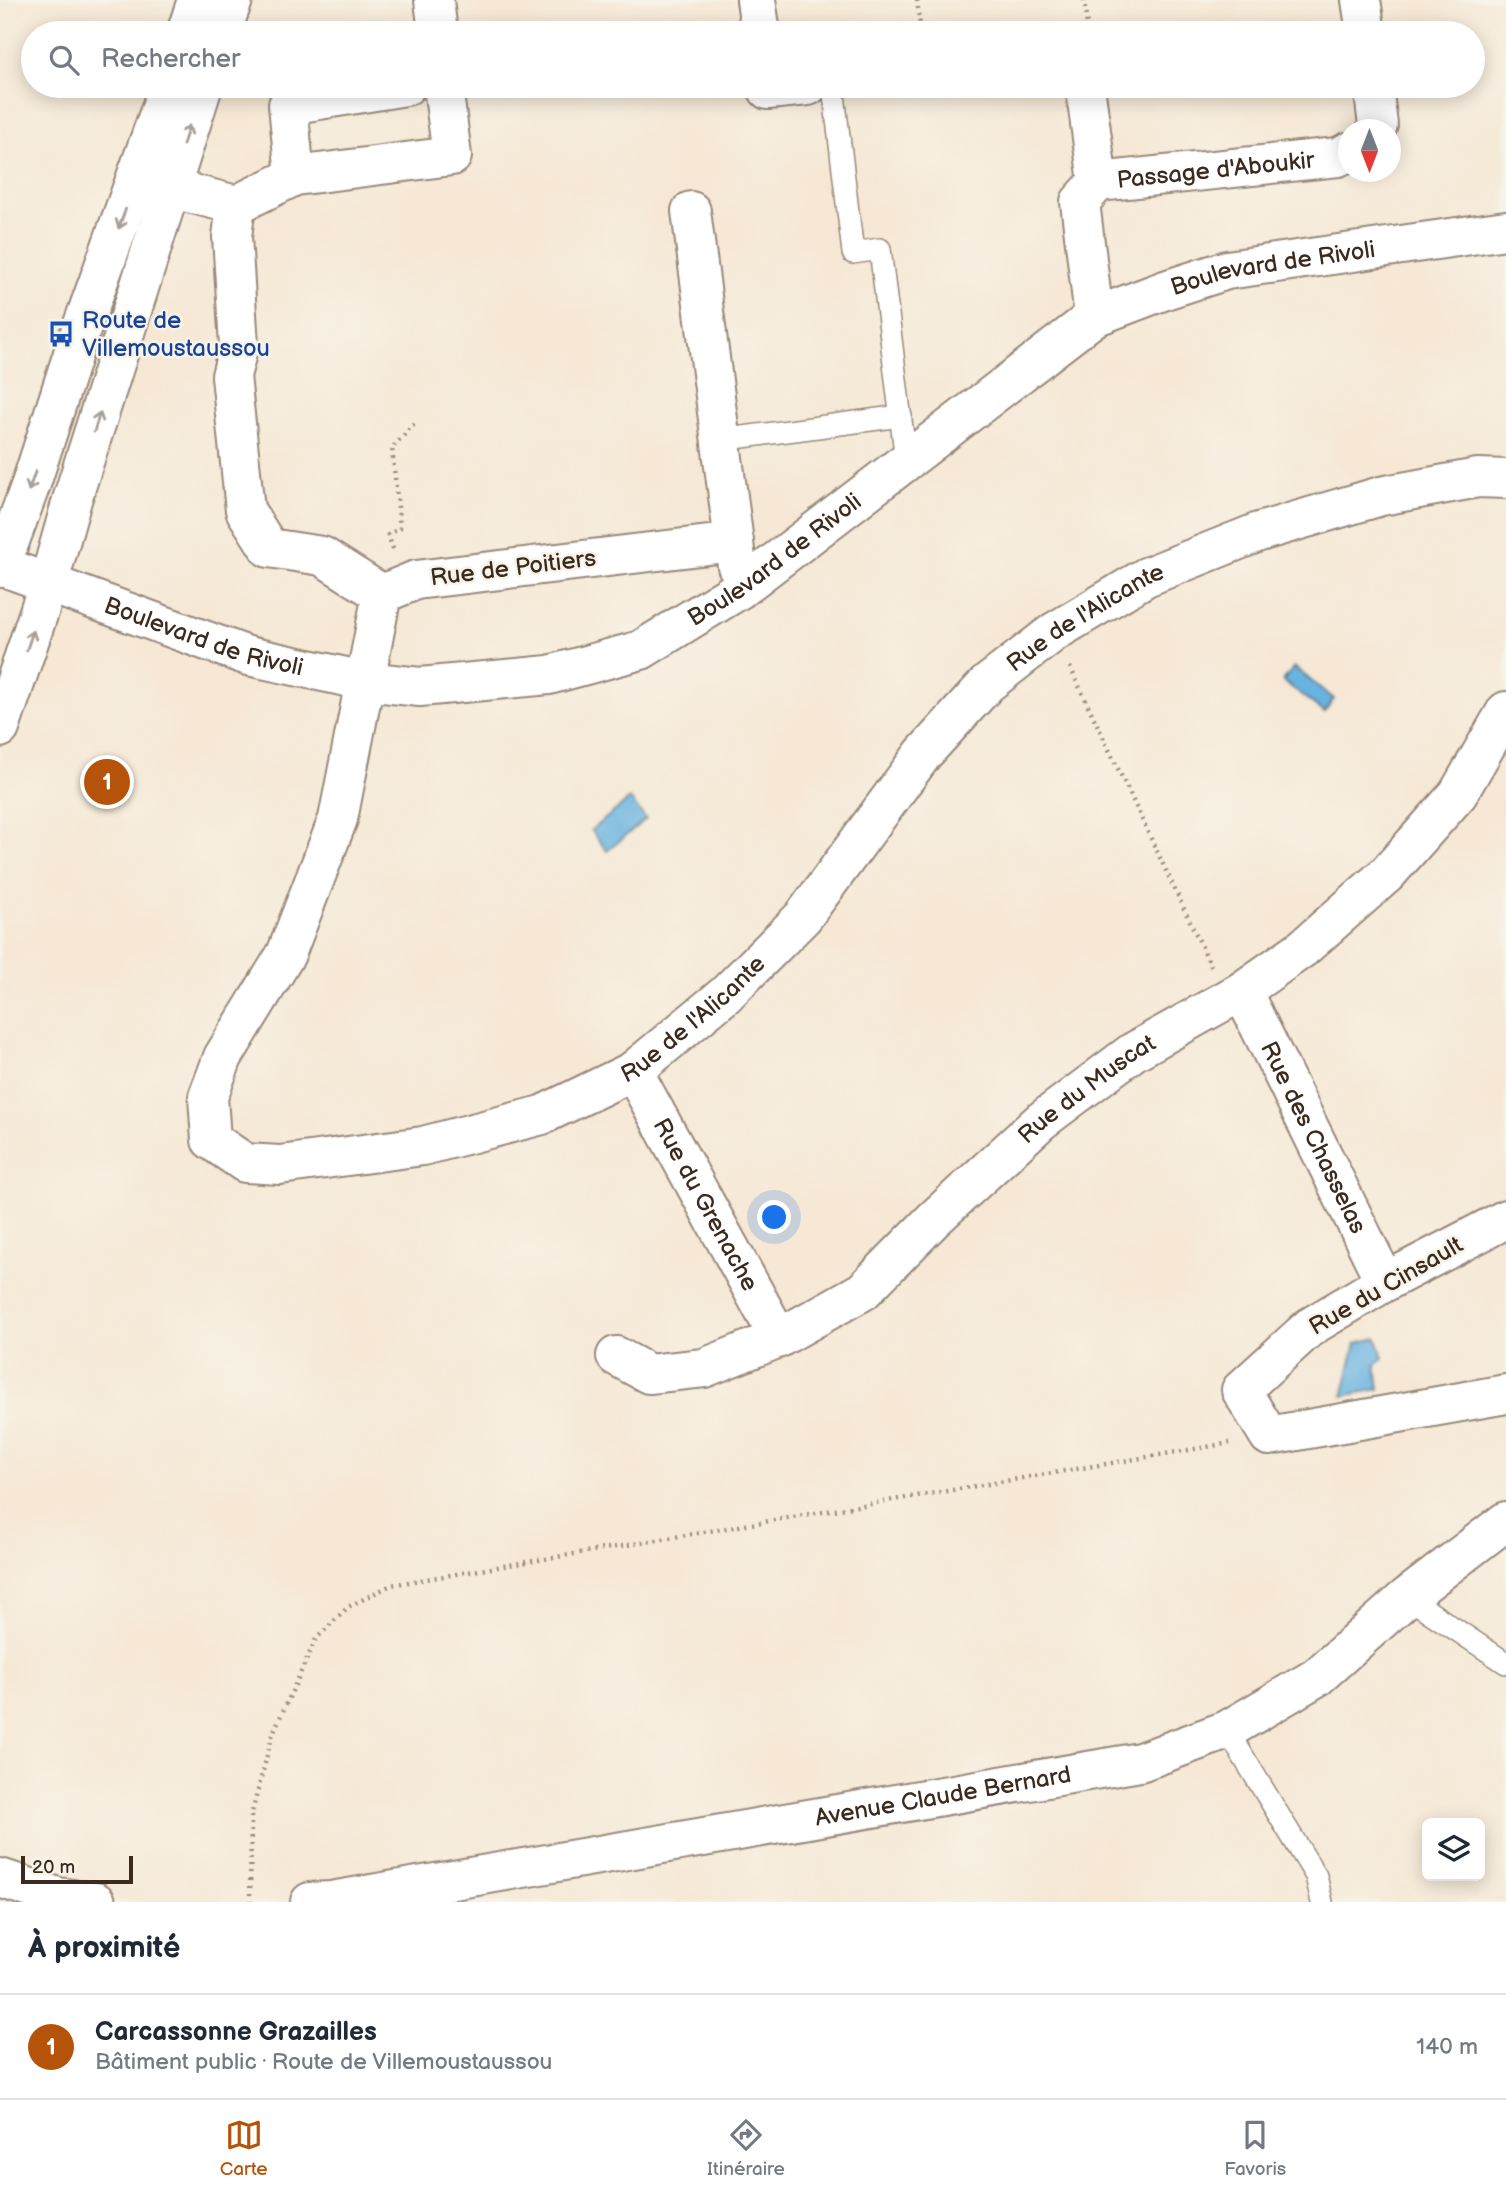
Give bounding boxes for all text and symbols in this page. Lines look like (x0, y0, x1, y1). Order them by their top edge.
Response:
search box (21, 21, 1485, 98)
icon: search (45, 41, 83, 79)
text: Rechercher (101, 44, 240, 75)
north arrow (1338, 119, 1401, 182)
one-way arrow (180, 124, 193, 146)
street label: Passage d'Aboukir (1115, 145, 1316, 194)
one-way arrow (114, 208, 127, 230)
street label: Boulevard de Rivoli (1167, 234, 1377, 302)
place label: Route de Villemoustaussou (82, 306, 270, 363)
bus stop icon: Route de Villemoustaussou (46, 319, 76, 349)
one-way arrow (91, 412, 104, 434)
one-way arrow (25, 469, 37, 491)
street label: Boulevard de Rivoli (682, 487, 867, 632)
street label: Rue de Poitiers (428, 543, 598, 593)
street label: Rue de l'Alicante (1001, 557, 1168, 678)
street label: Boulevard de Rivoli (100, 590, 306, 682)
one-way arrow (25, 629, 37, 651)
pin: 1 (84, 756, 130, 808)
street label: Rue de l'Alicante (616, 949, 771, 1089)
street label: Rue du Muscat (1012, 1028, 1161, 1150)
street label: Rue des Chasselas (1255, 1037, 1373, 1238)
street label: Rue du Grenache (647, 1113, 765, 1296)
your location (757, 1200, 791, 1234)
street label: Rue du Cinsault (1304, 1230, 1468, 1342)
street label: Avenue Claude Bernard (813, 1760, 1073, 1832)
map controls (1422, 1818, 1485, 1881)
button: layers (1422, 1818, 1485, 1881)
scale bar (21, 1853, 133, 1885)
text: 20 m (32, 1856, 75, 1879)
text: À proximité (28, 1930, 180, 1966)
text: Carcassonne Grazailles (95, 2017, 377, 2048)
text: 1 (46, 2033, 56, 2061)
text: 140 m (1416, 2033, 1478, 2061)
text: Bâtiment public · Route de Villemoustaussou (95, 2048, 552, 2076)
tab: Carte (220, 2116, 268, 2181)
tab: Itinéraire (707, 2116, 785, 2181)
tab: Favoris (1224, 2116, 1286, 2181)

